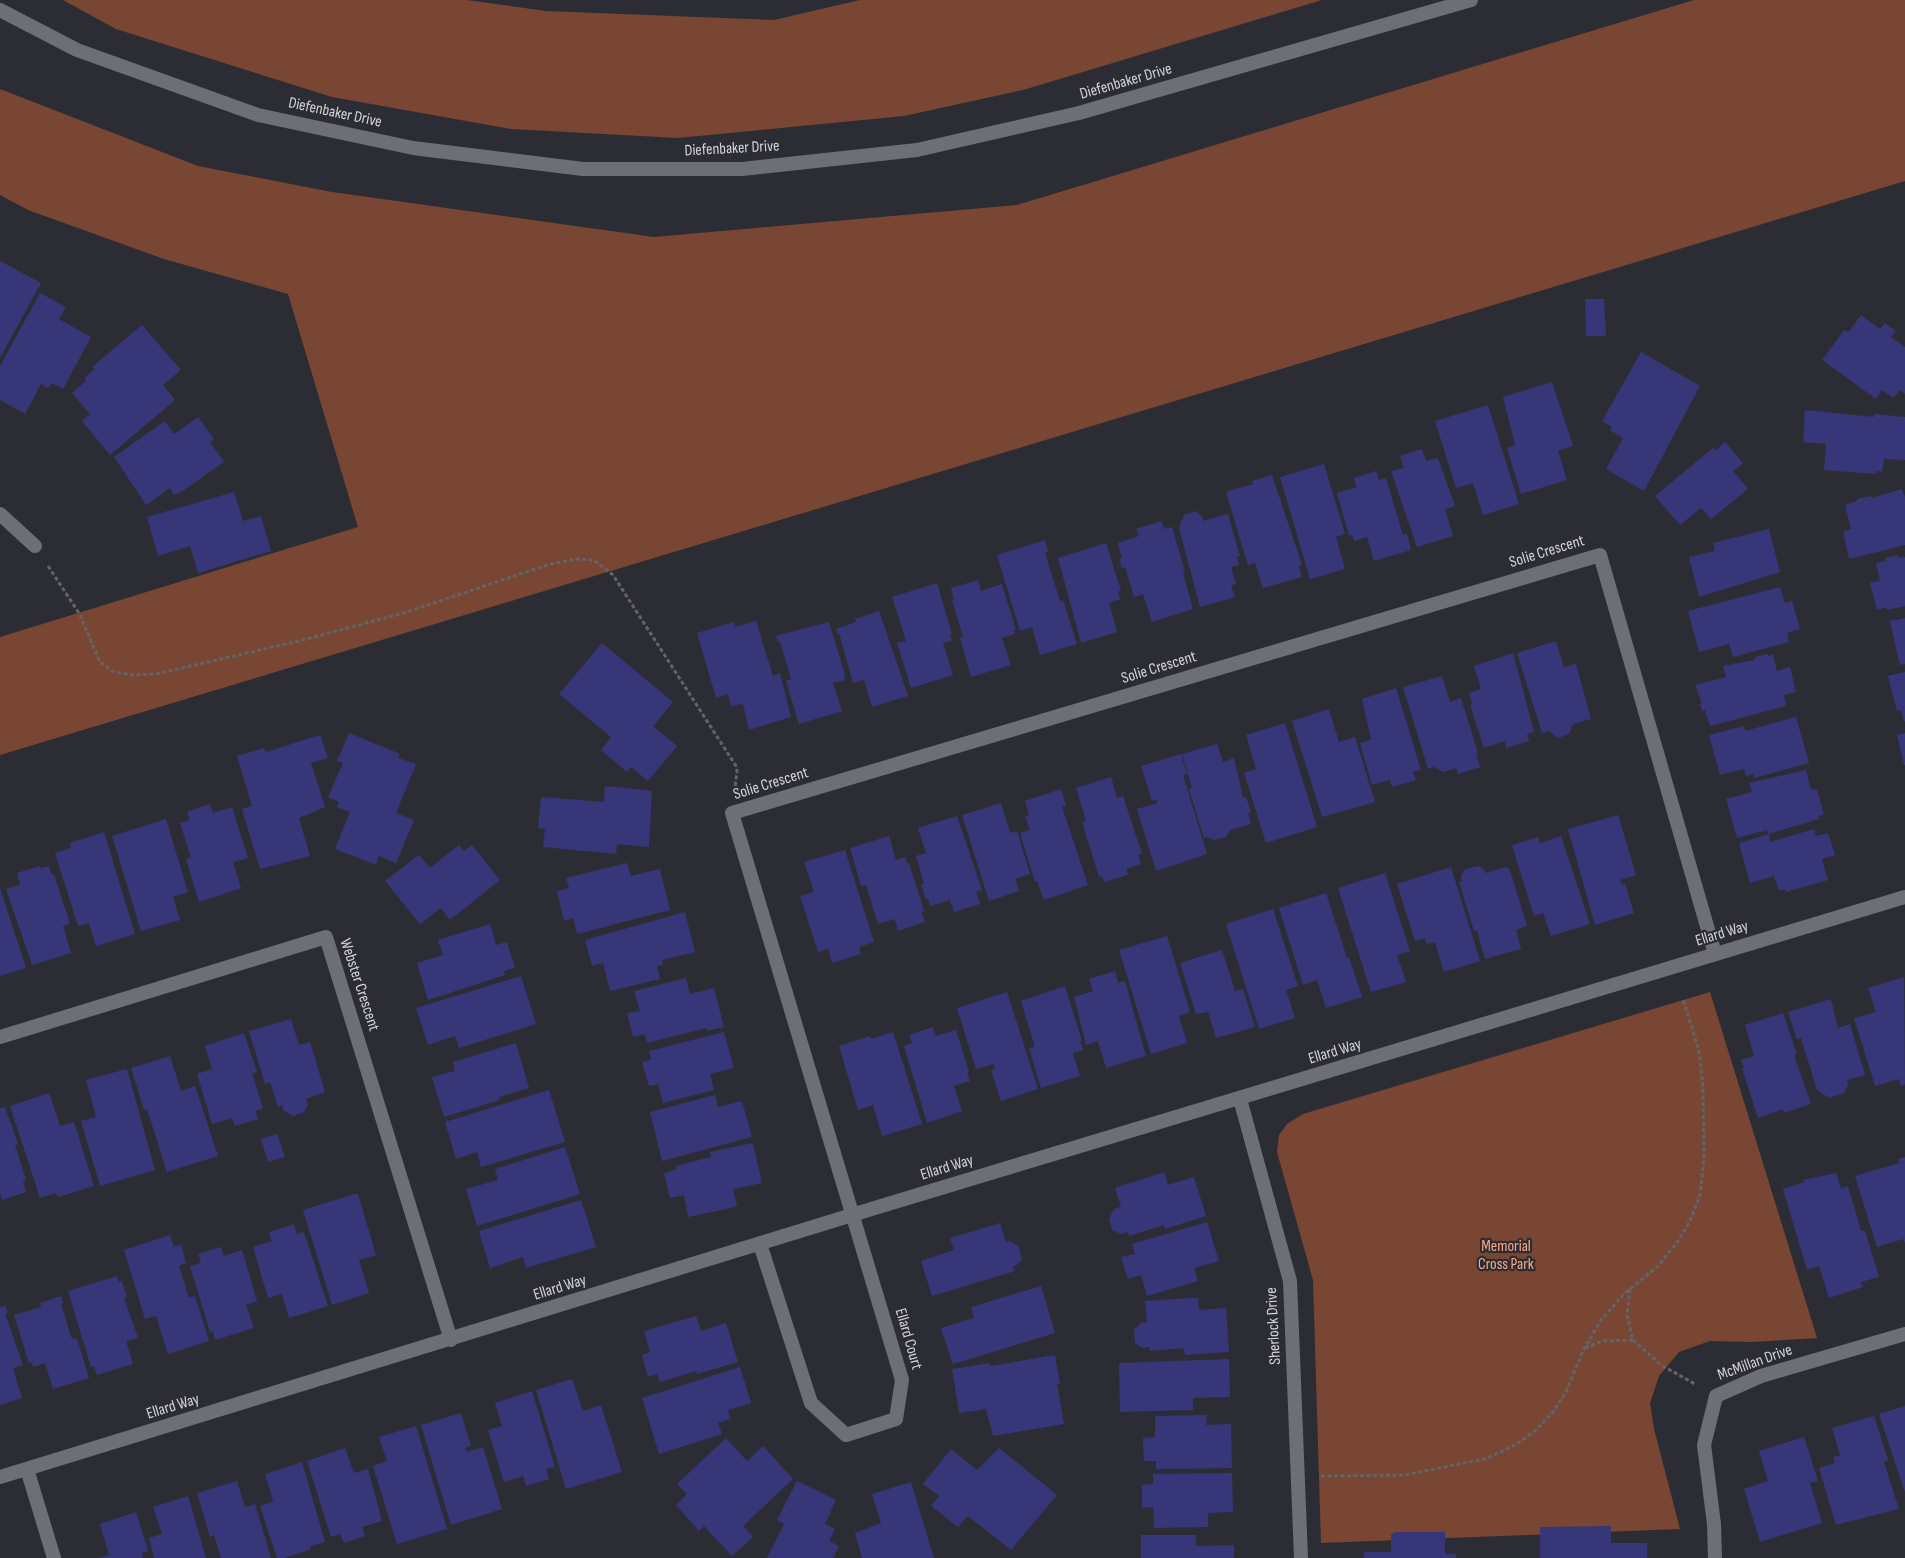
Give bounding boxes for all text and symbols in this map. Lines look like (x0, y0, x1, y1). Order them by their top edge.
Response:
street label: Diefenbaker Drive (1078, 60, 1174, 104)
street label: Diefenbaker Drive (287, 94, 383, 132)
street label: Diefenbaker Drive (684, 137, 780, 161)
street label: Solie Crescent (1507, 531, 1587, 573)
street label: Solie Crescent (1119, 647, 1199, 689)
street label: Solie Crescent (731, 763, 811, 805)
street label: Ellard Way (1693, 917, 1751, 951)
street label: Webster Crescent (335, 936, 383, 1034)
street label: Ellard Way (1306, 1035, 1364, 1069)
street label: Ellard Way (918, 1151, 976, 1185)
park label: Memorial Cross Park (1478, 1237, 1534, 1275)
street label: Ellard Way (531, 1271, 589, 1305)
street label: Sherlock Drive (1262, 1287, 1286, 1365)
street label: Ellard Court (890, 1306, 926, 1372)
street label: McMillan Drive (1715, 1341, 1795, 1385)
street label: Ellard Way (144, 1390, 202, 1424)

